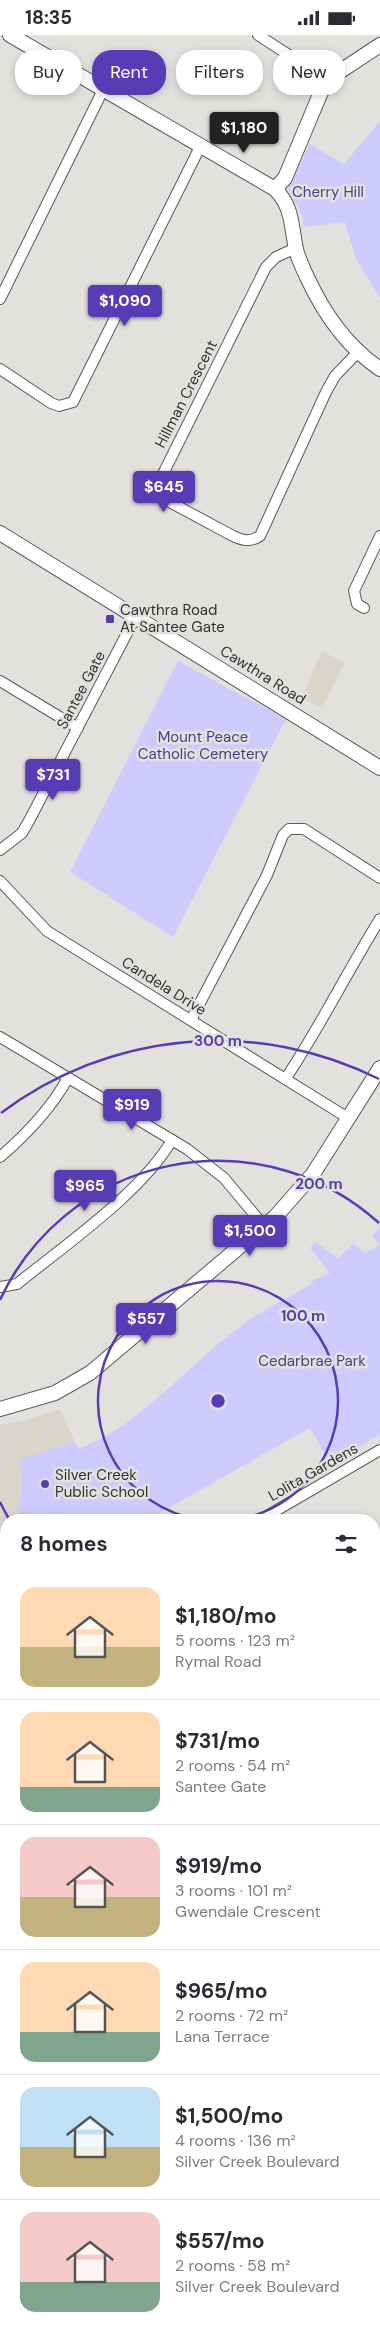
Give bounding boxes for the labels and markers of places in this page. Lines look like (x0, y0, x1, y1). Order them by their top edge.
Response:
pin: $1,180 (203, 111, 285, 154)
pin: $1,090 (84, 285, 166, 327)
pin: $645 (134, 471, 194, 513)
place label: Cawthra Road At Santee Gate (120, 600, 225, 637)
marker: Cawthra Road At Santee Gate (104, 613, 116, 625)
pin: $731 (23, 759, 83, 801)
pin: $919 (102, 1089, 162, 1131)
pin: $965 (55, 1169, 115, 1212)
pin: $1,500 (209, 1215, 291, 1257)
pin: $557 (116, 1303, 176, 1345)
centre of rings (209, 1392, 227, 1410)
place label: Silver Creek Public School (55, 1465, 148, 1502)
marker: Silver Creek Public School (39, 1478, 51, 1490)

